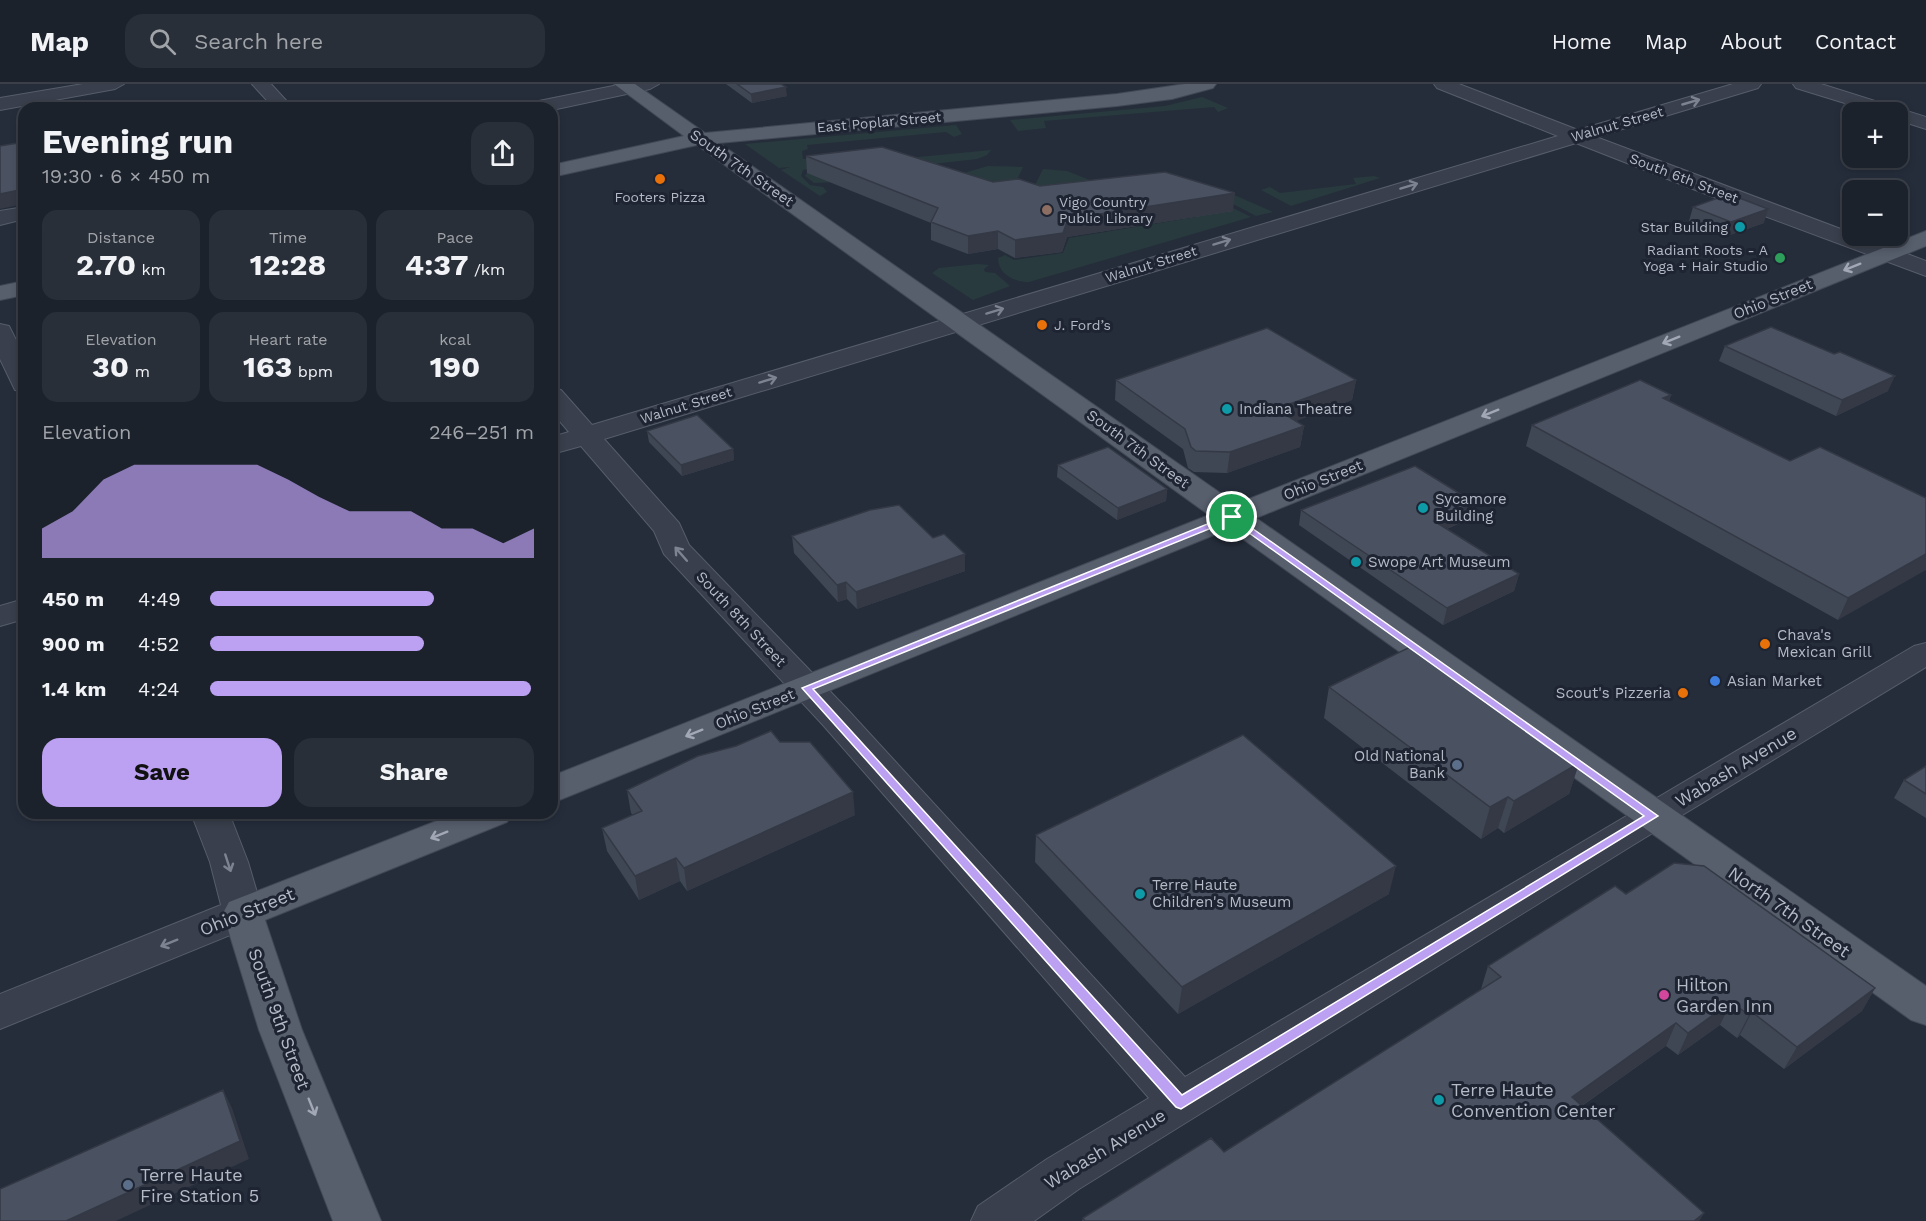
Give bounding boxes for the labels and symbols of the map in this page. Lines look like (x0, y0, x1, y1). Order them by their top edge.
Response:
one-way arrow (1682, 96, 1701, 107)
street label: Walnut Street (1569, 103, 1665, 145)
street label: East Poplar Street (816, 109, 942, 135)
street label: South 7th Street (687, 126, 798, 211)
street label: South 6th Street (1627, 150, 1741, 206)
marker: Footers Pizza (653, 172, 667, 186)
one-way arrow (1399, 180, 1418, 191)
place label: Footers Pizza (614, 189, 706, 205)
place label: Vigo Country Public Library (1059, 194, 1154, 226)
marker: Vigo Country Public Library (1040, 203, 1054, 217)
place label: Star Building (1641, 219, 1729, 235)
marker: Star Building (1733, 220, 1747, 234)
one-way arrow (1212, 236, 1231, 247)
street label: Walnut Street (1103, 242, 1199, 286)
place label: Radiant Roots - A Yoga + Hair Studio (1643, 242, 1768, 274)
marker: Radiant Roots - A Yoga + Hair Studio (1773, 251, 1787, 265)
one-way arrow (1843, 262, 1862, 273)
street label: Ohio Street (1731, 275, 1816, 323)
one-way arrow (985, 305, 1004, 316)
place label: J. Ford’s (1054, 317, 1111, 333)
marker: J. Ford’s (1035, 318, 1049, 332)
one-way arrow (1663, 335, 1681, 346)
one-way arrow (759, 374, 778, 385)
street label: Walnut Street (638, 383, 734, 427)
place label: Indiana Theatre (1239, 400, 1352, 418)
marker: Indiana Theatre (1220, 402, 1234, 416)
street label: South 7th Street (1083, 406, 1193, 493)
one-way arrow (1482, 408, 1500, 419)
street label: Ohio Street (1281, 456, 1366, 504)
place label: Sycamore Building (1435, 490, 1507, 525)
pin (1206, 491, 1257, 542)
marker: Sycamore Building (1416, 501, 1430, 515)
one-way arrow (674, 547, 688, 562)
place label: Swope Art Museum (1368, 553, 1511, 571)
marker: Swope Art Museum (1349, 555, 1363, 569)
street label: South 8th Street (692, 568, 790, 671)
place label: Chava's Mexican Grill (1777, 626, 1872, 661)
marker: Chava's Mexican Grill (1758, 637, 1772, 651)
place label: Asian Market (1727, 672, 1823, 690)
marker: Asian Market (1708, 674, 1722, 688)
place label: Scout's Pizzeria (1556, 684, 1672, 702)
street label: Ohio Street (713, 685, 798, 733)
marker: Scout's Pizzeria (1676, 686, 1690, 700)
street label: Wabash Avenue (1671, 722, 1800, 811)
one-way arrow (685, 728, 704, 739)
place label: Old National Bank (1354, 747, 1445, 782)
marker: Old National Bank (1450, 758, 1464, 772)
one-way arrow (431, 830, 449, 841)
one-way arrow (223, 853, 234, 872)
street label: North 7th Street (1724, 862, 1855, 962)
place label: Terre Haute Children's Museum (1152, 876, 1291, 911)
street label: Ohio Street (196, 883, 298, 940)
marker: Terre Haute Children's Museum (1133, 887, 1147, 901)
one-way arrow (161, 938, 179, 949)
street label: South 9th Street (244, 946, 315, 1093)
place label: Hilton Garden Inn (1676, 974, 1773, 1016)
marker: Hilton Garden Inn (1657, 988, 1671, 1002)
place label: Terre Haute Convention Center (1451, 1079, 1615, 1121)
marker: Terre Haute Convention Center (1432, 1093, 1446, 1107)
one-way arrow (307, 1097, 318, 1116)
street label: Wabash Avenue (1040, 1104, 1169, 1193)
place label: Terre Haute Fire Station 5 (140, 1164, 259, 1206)
marker: Terre Haute Fire Station 5 (121, 1178, 135, 1192)

